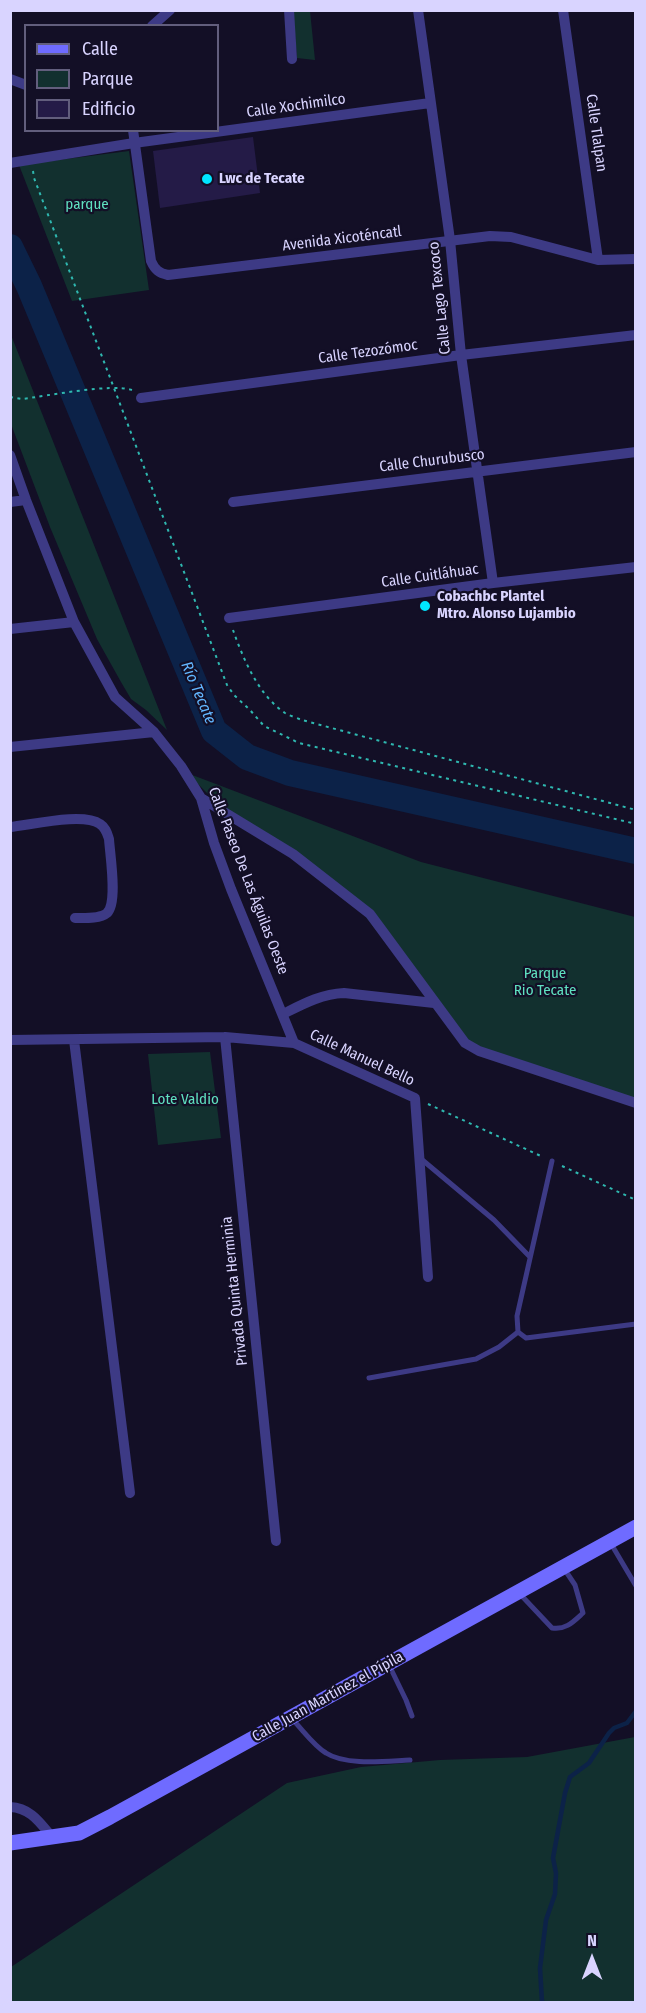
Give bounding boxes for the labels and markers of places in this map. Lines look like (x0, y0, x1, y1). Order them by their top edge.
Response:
place label: Lwc de Tecate (219, 170, 305, 188)
marker: Lwc de Tecate (200, 172, 214, 186)
place label: Cobachbc Plantel Mtro. Alonso Lujambio (437, 588, 576, 623)
marker: Cobachbc Plantel Mtro. Alonso Lujambio (418, 599, 432, 613)

